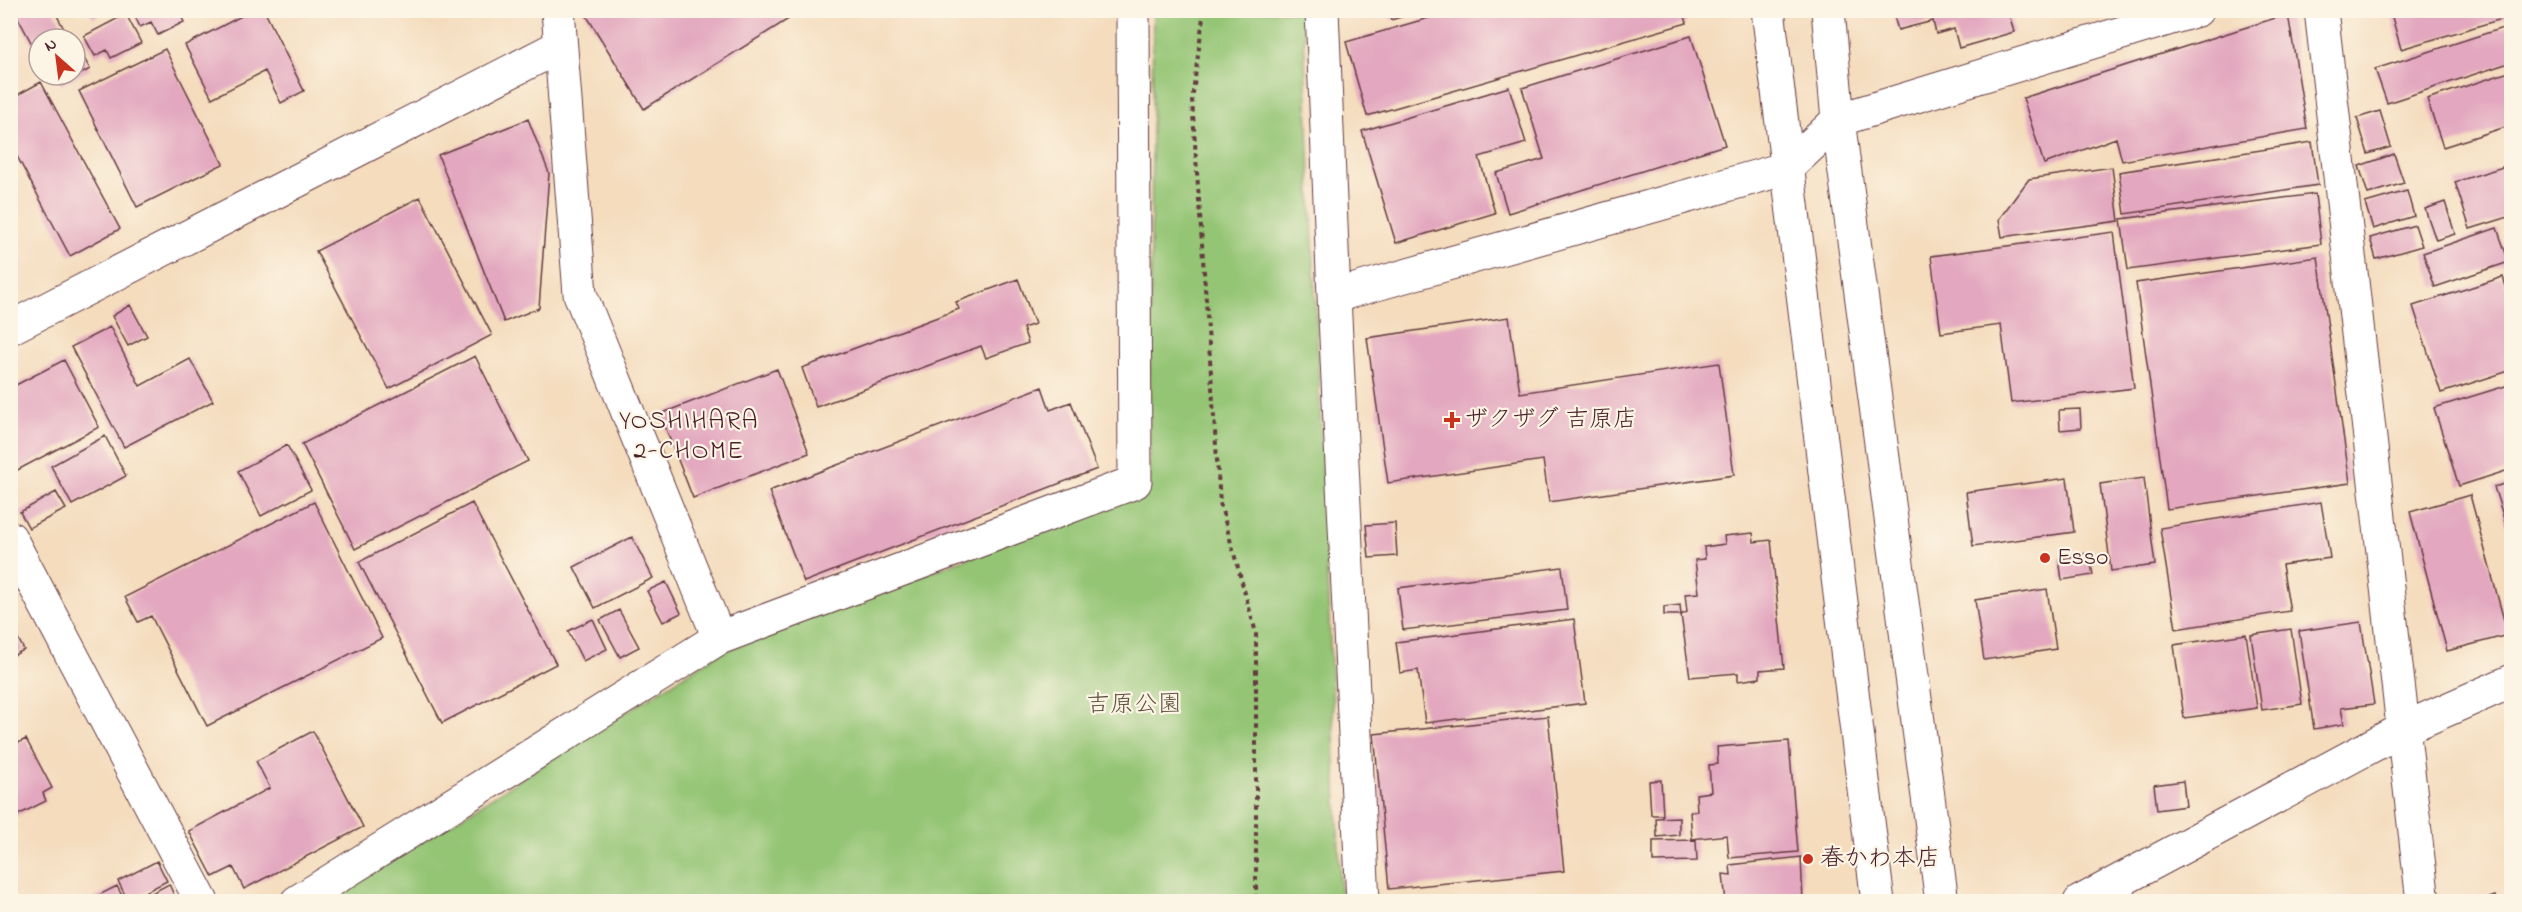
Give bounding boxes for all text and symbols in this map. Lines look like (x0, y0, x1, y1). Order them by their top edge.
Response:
north arrow (27, 27, 87, 87)
text: N (40, 32, 61, 59)
district label: YOSHIHARA 2-CHOME (619, 403, 759, 471)
place label: ザクザグ 吉原店 (1464, 403, 1637, 438)
marker: ザクザグ 吉原店 (1445, 413, 1459, 427)
place label: Esso (2057, 541, 2108, 576)
marker: Esso (2038, 551, 2052, 565)
park label: 吉原公園 (1086, 688, 1182, 723)
place label: 春かわ本店 (1820, 842, 1940, 877)
marker: 春かわ本店 (1801, 852, 1815, 866)

